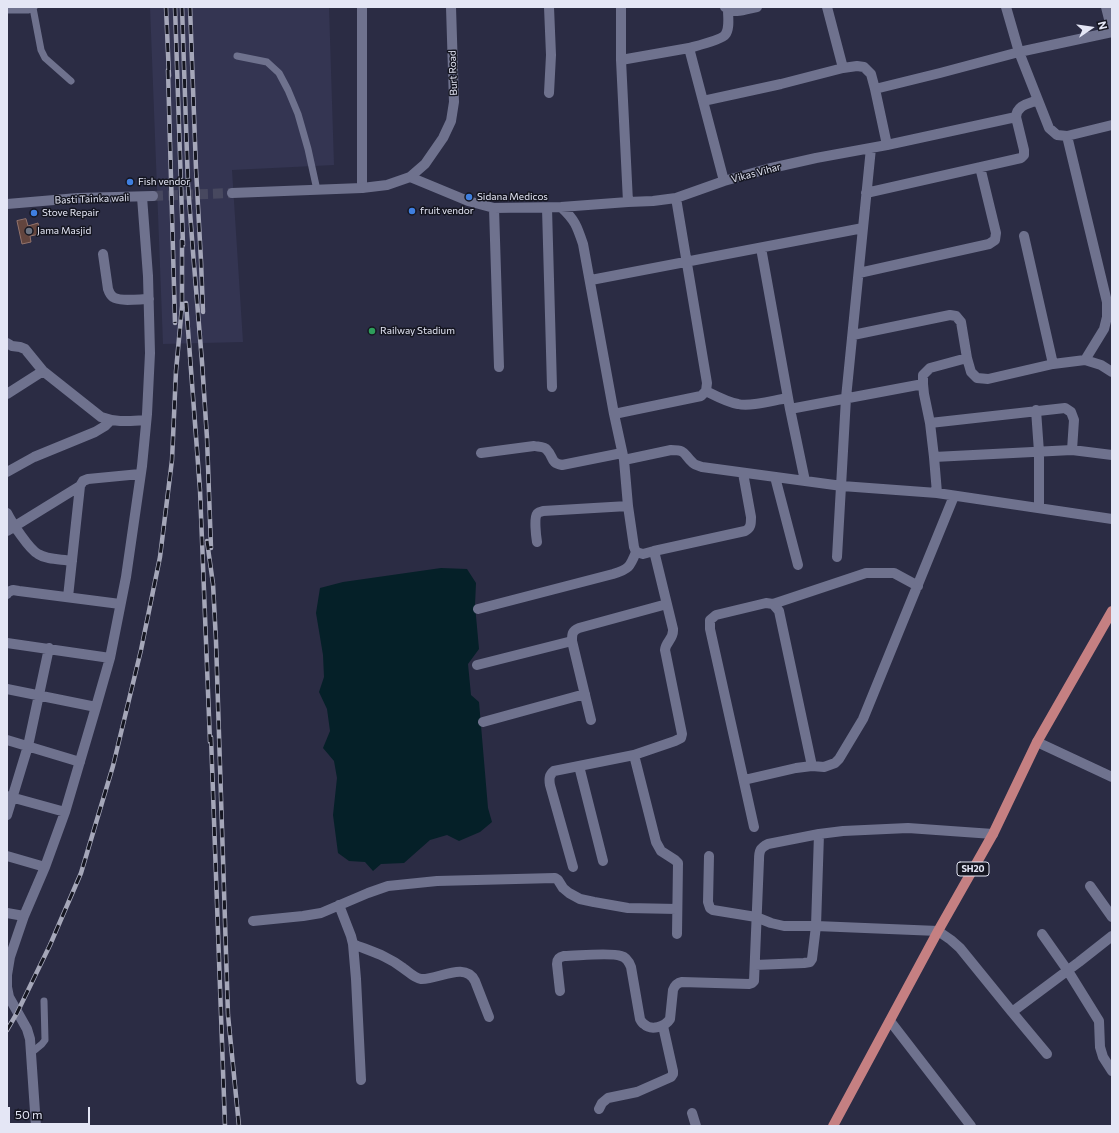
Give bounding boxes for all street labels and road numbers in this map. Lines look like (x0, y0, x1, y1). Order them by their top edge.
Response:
street label: Burt Road (446, 50, 460, 96)
street label: Vikas Vihar (730, 161, 782, 185)
street label: Basti Tainka wali (54, 192, 130, 206)
road number: SH20 (957, 862, 989, 876)

